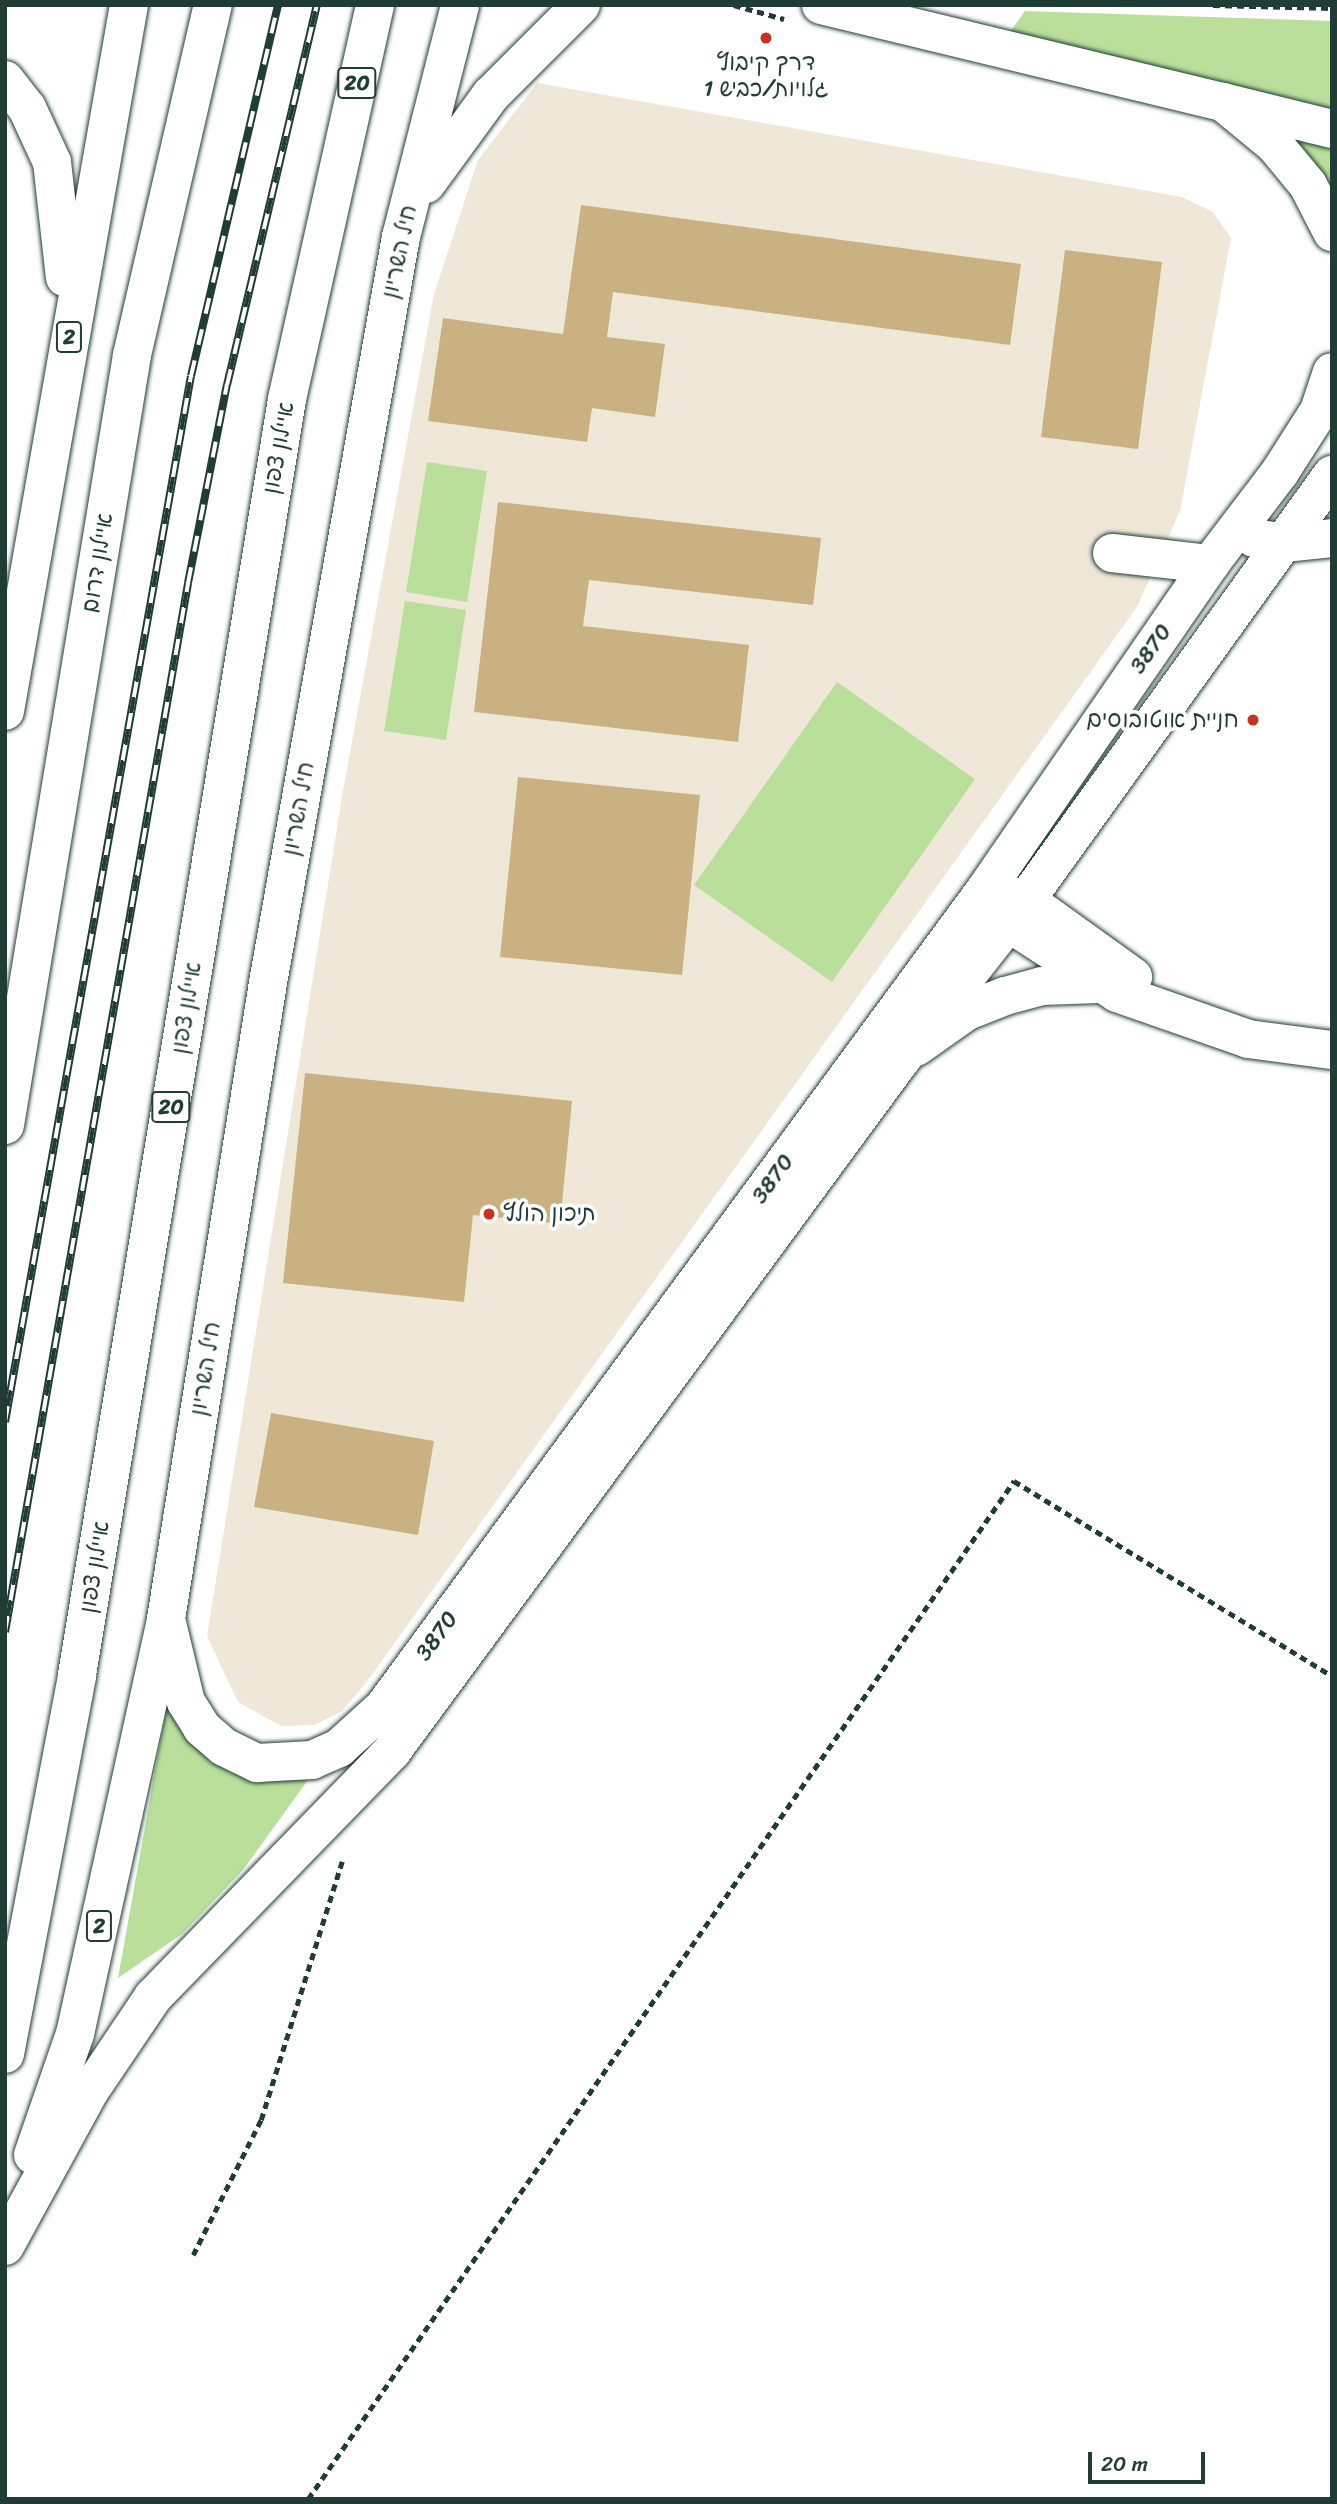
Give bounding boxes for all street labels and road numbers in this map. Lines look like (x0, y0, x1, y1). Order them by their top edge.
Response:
road number: 20 (336, 66, 378, 100)
street label: חיל השריון (377, 203, 423, 301)
road number: 2 (55, 320, 83, 354)
street label: איילון צפון (257, 400, 301, 496)
street label: איילון דרום (76, 511, 120, 615)
street label: 3870 (1124, 619, 1178, 679)
street label: חיל השריון (277, 760, 321, 858)
street label: איילון צפון (166, 960, 208, 1056)
road number: 20 (150, 1090, 192, 1124)
street label: 3870 (746, 1149, 800, 1209)
street label: חיל השריון (185, 1320, 227, 1418)
street label: איילון צפון (74, 1519, 116, 1615)
street label: 3870 (410, 1606, 464, 1666)
road number: 2 (85, 1909, 113, 1944)

